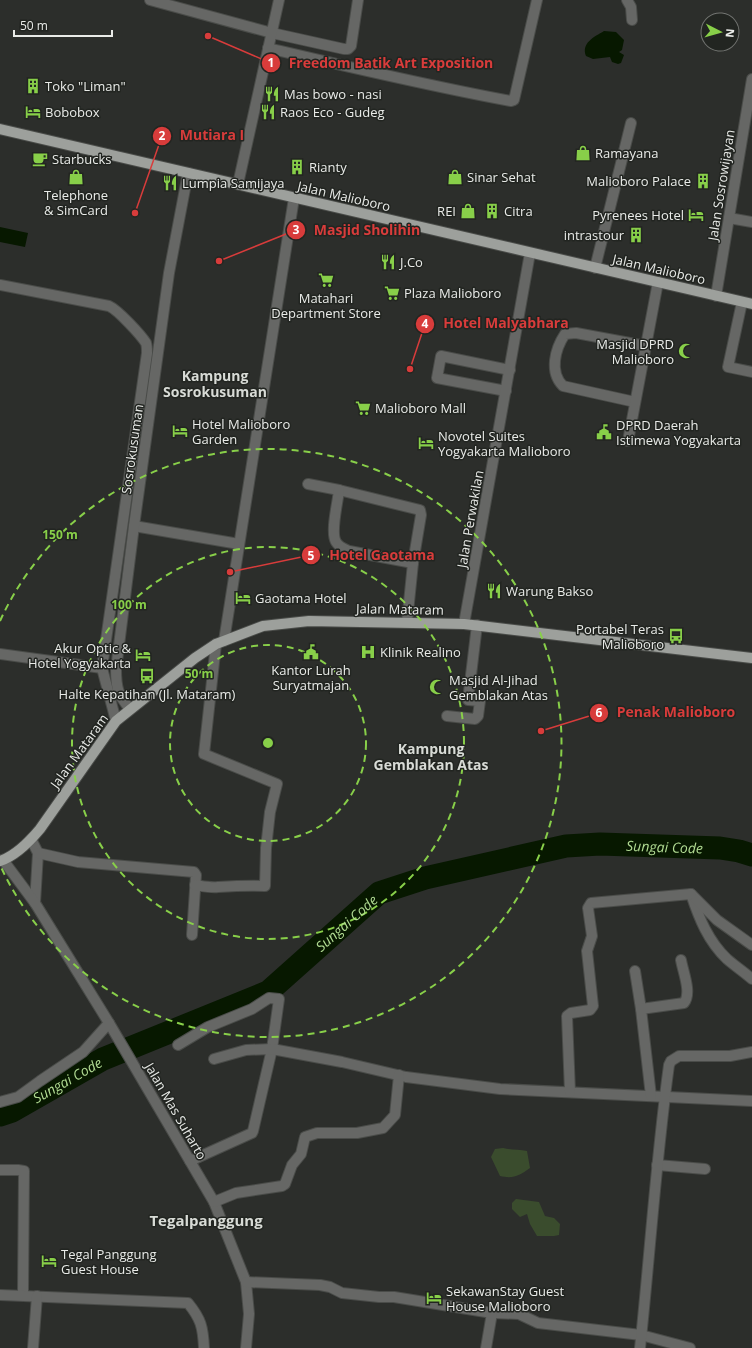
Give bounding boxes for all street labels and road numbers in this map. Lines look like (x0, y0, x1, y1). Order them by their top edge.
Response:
street label: Jalan Sosrowijayan (703, 128, 739, 244)
street label: Jalan Malioboro (294, 176, 392, 215)
street label: Jalan Malioboro (609, 249, 707, 288)
street label: Sosrokusuman (117, 403, 147, 495)
street label: Jalan Perwakilan (452, 469, 487, 571)
street label: Jalan Mataram (354, 599, 444, 619)
street label: Jalan Mataram (45, 710, 112, 793)
street label: Jalan Mas Suharto (140, 1058, 211, 1163)

